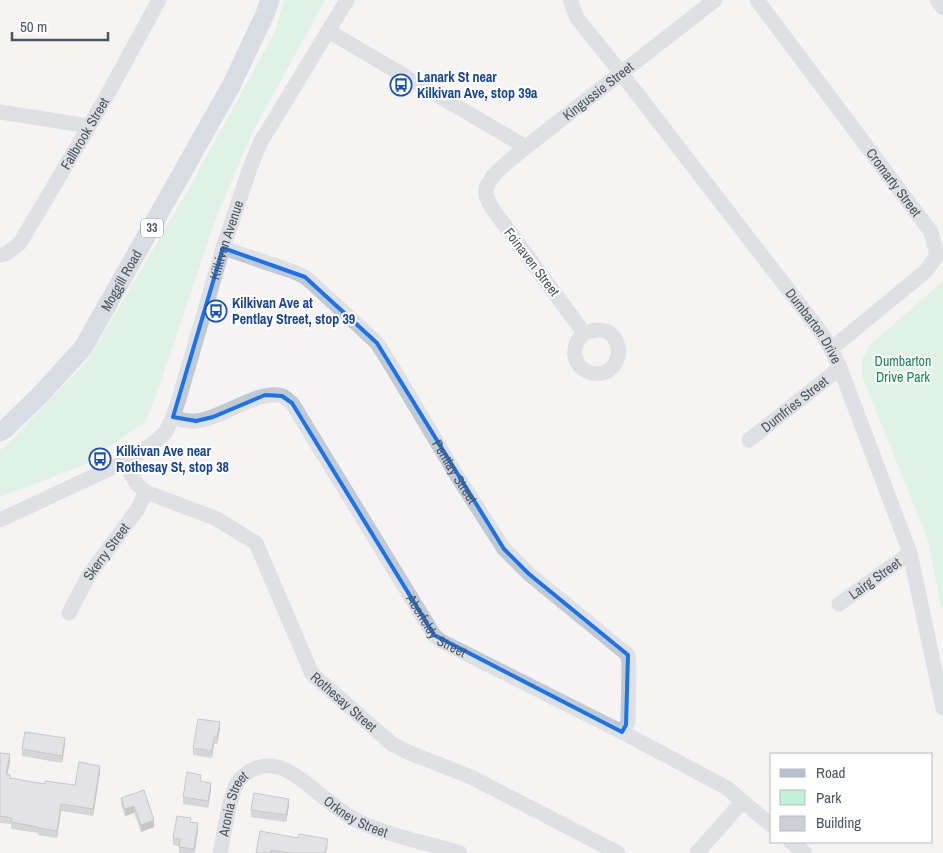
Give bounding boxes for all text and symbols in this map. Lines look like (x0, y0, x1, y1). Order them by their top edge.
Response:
scale bar (12, 10, 109, 42)
text: 50 m (20, 16, 47, 37)
street label: Kingussie Street (559, 58, 637, 124)
place label: Lanark St near Kilkivan Ave, stop 39a (417, 68, 538, 102)
bus stop icon: Lanark St near Kilkivan Ave, stop 39a (389, 73, 413, 97)
street label: Fallbrook Street (57, 94, 113, 173)
street label: Cromarty Street (862, 145, 925, 220)
street label: Kilkivan Avenue (205, 198, 247, 282)
road number: 33 (141, 218, 163, 238)
street label: Foinaven Street (500, 224, 564, 300)
street label: Moggill Road (97, 246, 146, 314)
street label: Dumbarton Drive (782, 285, 846, 366)
place label: Kilkivan Ave at Pentlay Street, stop 39 (232, 294, 355, 328)
bus stop icon: Kilkivan Ave at Pentlay Street, stop 39 (204, 299, 228, 323)
park label: Dumbarton Drive Park (875, 352, 931, 386)
street label: Dumfries Street (757, 372, 832, 436)
street label: Pentlay Street (428, 436, 481, 507)
place label: Kilkivan Ave near Rothesay St, stop 38 (116, 442, 229, 476)
bus stop icon: Kilkivan Ave near Rothesay St, stop 38 (88, 447, 112, 471)
street label: Skerry Street (79, 519, 133, 583)
street label: Lairg Street (845, 553, 904, 603)
street label: Aberfeldy Street (402, 590, 469, 661)
street label: Rothesay Street (307, 668, 381, 736)
legend (770, 753, 933, 843)
text: Road (816, 762, 845, 783)
street label: Aronia Street (214, 767, 251, 839)
text: Park (816, 787, 842, 808)
street label: Orkney Street (320, 792, 390, 841)
text: Building (816, 812, 861, 833)

